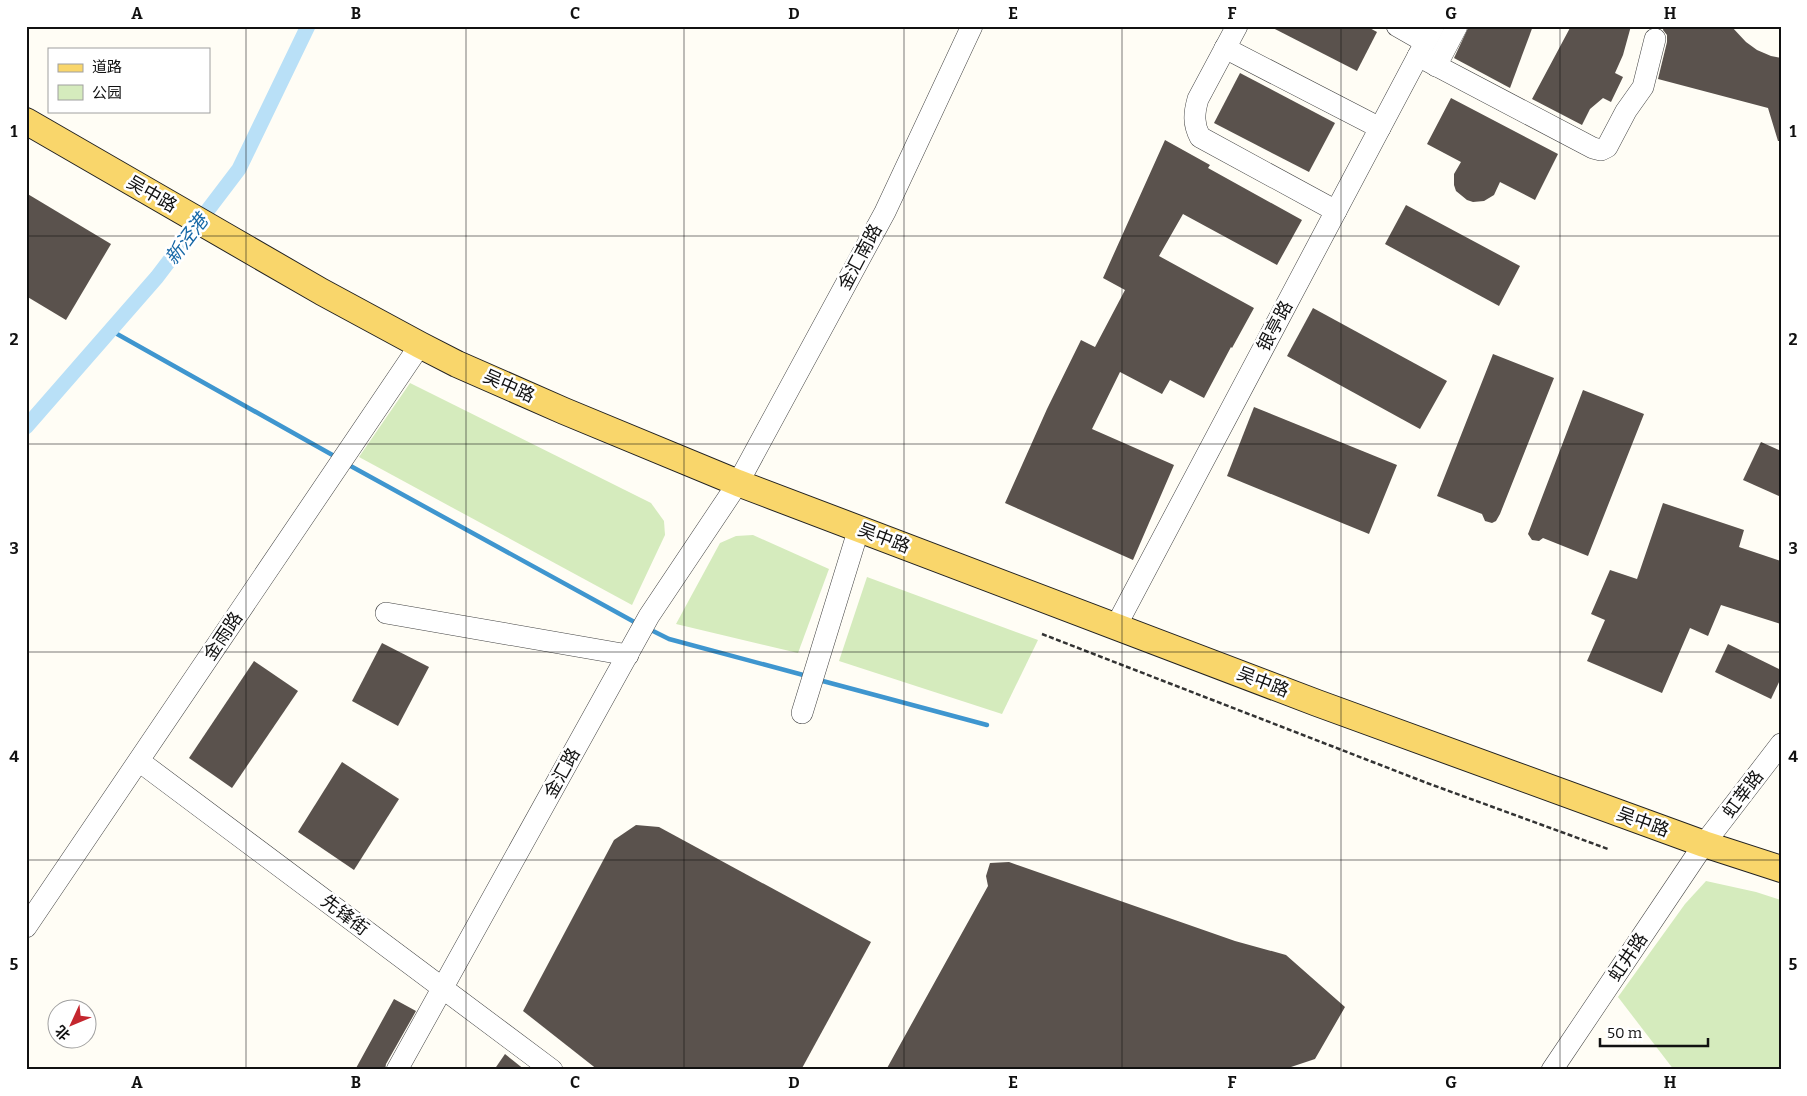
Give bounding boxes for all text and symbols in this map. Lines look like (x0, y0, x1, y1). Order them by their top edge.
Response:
text: A (131, 4, 143, 23)
text: B (351, 4, 361, 23)
text: C (570, 4, 580, 23)
text: D (788, 4, 800, 23)
text: E (1008, 4, 1018, 23)
text: F (1228, 4, 1237, 23)
text: G (1445, 4, 1457, 23)
text: H (1664, 4, 1677, 23)
legend (48, 48, 210, 112)
text: 道路 (92, 58, 122, 76)
text: 公园 (92, 84, 122, 102)
text: 1 (11, 122, 18, 141)
text: 1 (1790, 122, 1797, 141)
street label: 吴中路 (123, 171, 181, 217)
water label: 新泾港 (160, 207, 215, 269)
street label: 金汇南路 (833, 220, 887, 294)
street label: 银亭路 (1253, 297, 1297, 355)
text: 2 (9, 330, 19, 349)
text: 2 (1788, 330, 1798, 349)
street label: 吴中路 (480, 365, 538, 407)
street label: 吴中路 (855, 518, 913, 558)
text: 3 (9, 539, 19, 558)
text: 3 (1788, 539, 1798, 558)
street label: 金雨路 (199, 607, 247, 665)
street label: 吴中路 (1234, 662, 1292, 702)
street label: 金汇路 (539, 744, 585, 802)
text: 4 (9, 747, 19, 766)
text: 4 (1788, 747, 1798, 766)
street label: 虹莘路 (1718, 766, 1768, 822)
street label: 吴中路 (1614, 802, 1672, 842)
street label: 先锋街 (317, 890, 373, 940)
street label: 虹井路 (1604, 928, 1652, 986)
text: 5 (10, 955, 19, 974)
text: 5 (1789, 955, 1798, 974)
north arrow (48, 998, 98, 1048)
scale bar (1600, 1016, 1707, 1048)
text: 北 (52, 1022, 74, 1044)
text: 50 m (1607, 1024, 1643, 1042)
text: A (131, 1073, 143, 1092)
text: B (351, 1073, 361, 1092)
text: C (570, 1073, 580, 1092)
text: D (788, 1073, 800, 1092)
text: E (1008, 1073, 1018, 1092)
text: F (1228, 1073, 1237, 1092)
text: G (1445, 1073, 1457, 1092)
text: H (1664, 1073, 1677, 1092)

